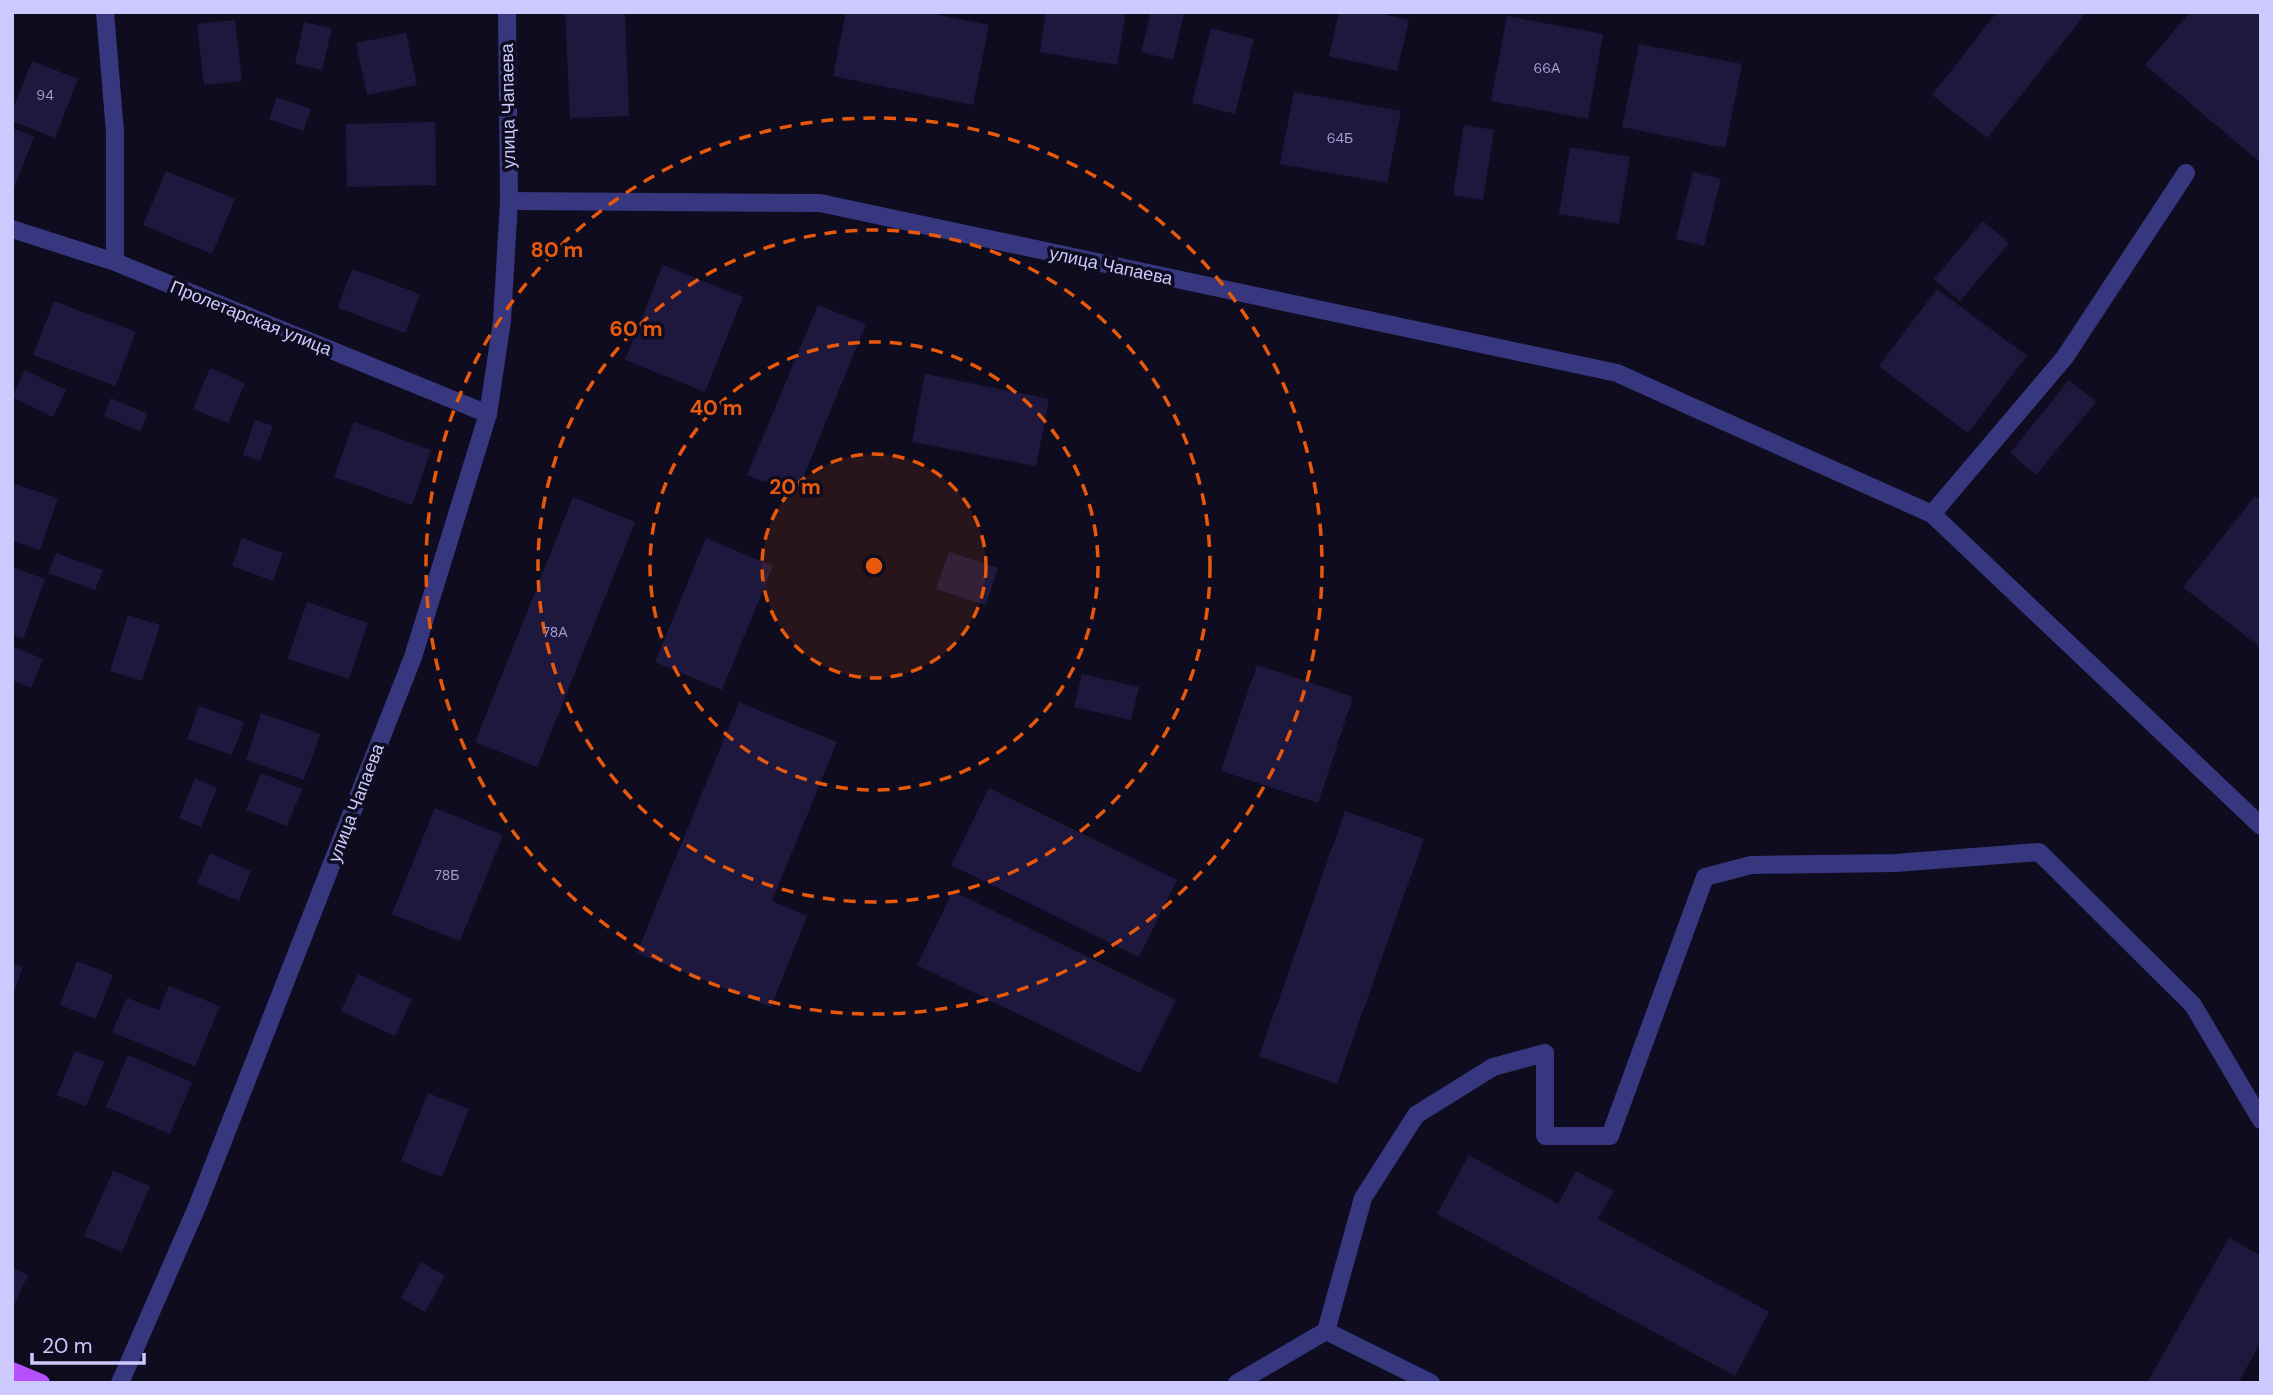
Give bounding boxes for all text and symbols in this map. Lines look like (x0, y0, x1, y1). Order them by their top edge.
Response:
street label: улица Чапаева (495, 42, 521, 169)
house number: 66А (1534, 59, 1561, 77)
house number: 94 (36, 86, 54, 104)
house number: 64Б (1327, 129, 1353, 147)
text: 80 m (531, 236, 583, 264)
street label: улица Чапаева (1047, 241, 1176, 291)
street label: Пролетарская улица (167, 275, 336, 362)
text: 60 m (610, 315, 662, 343)
text: 40 m (689, 394, 743, 422)
text: 20 m (769, 473, 821, 501)
centre of rings (862, 554, 886, 578)
house number: 78А (542, 623, 568, 641)
street label: улица Чапаева (322, 739, 390, 866)
house number: 78Б (435, 866, 459, 884)
scale bar (32, 1322, 144, 1366)
text: 20 m (42, 1332, 93, 1360)

